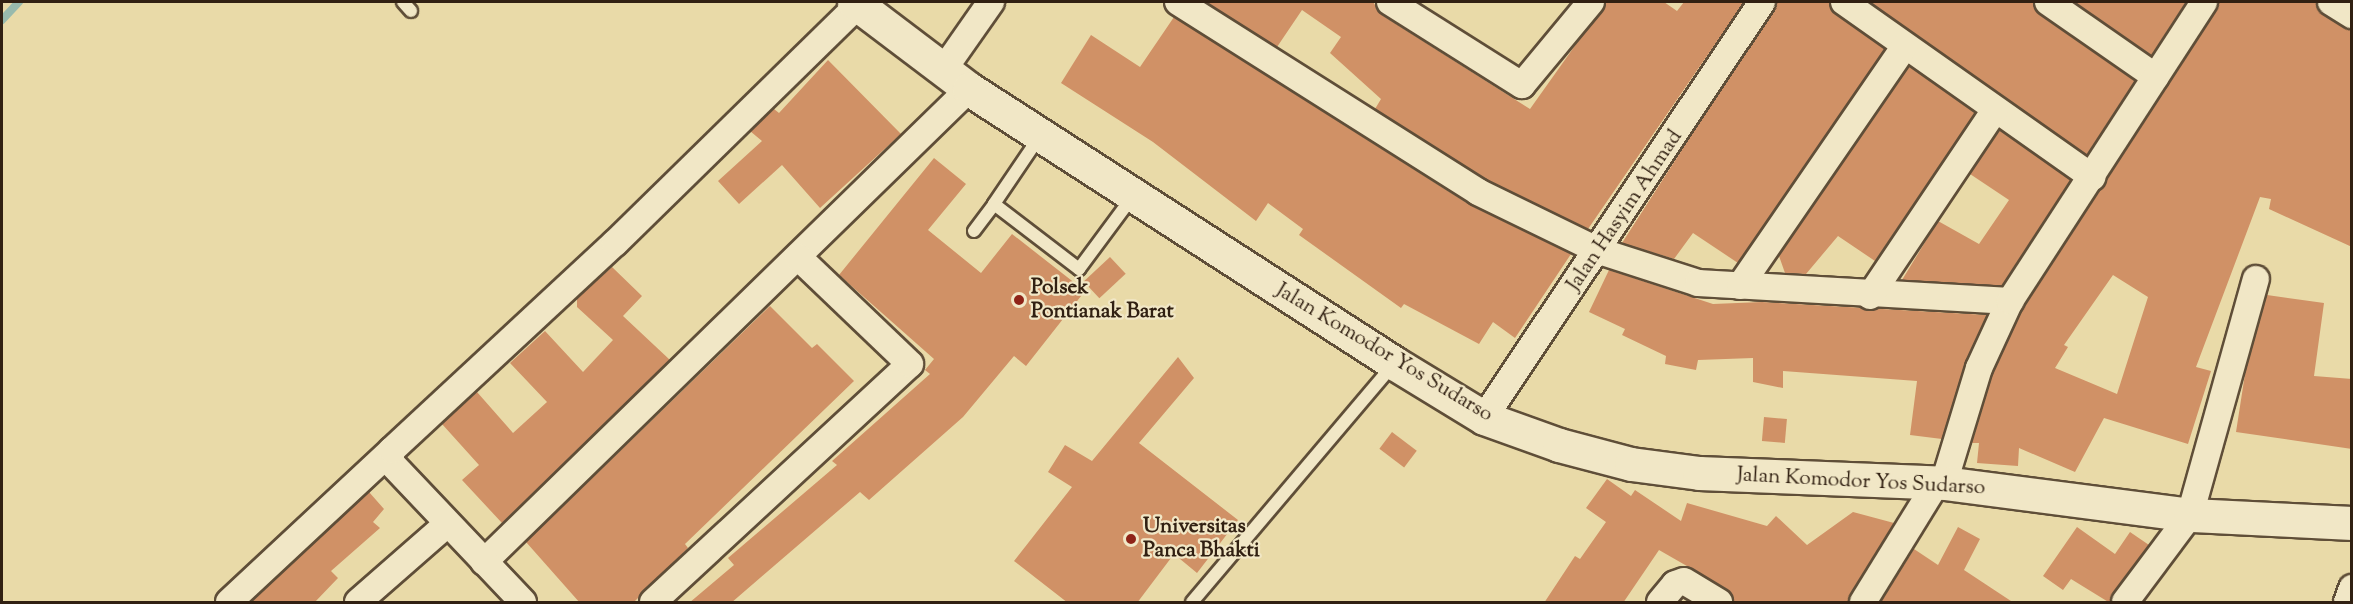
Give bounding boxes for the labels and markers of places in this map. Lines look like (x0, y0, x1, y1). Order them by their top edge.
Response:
place label: Polsek Pontianak Barat (1031, 275, 1174, 325)
marker: Polsek Pontianak Barat (1012, 293, 1026, 307)
place label: Universitas Panca Bhakti (1143, 514, 1260, 564)
marker: Universitas Panca Bhakti (1124, 532, 1138, 546)

